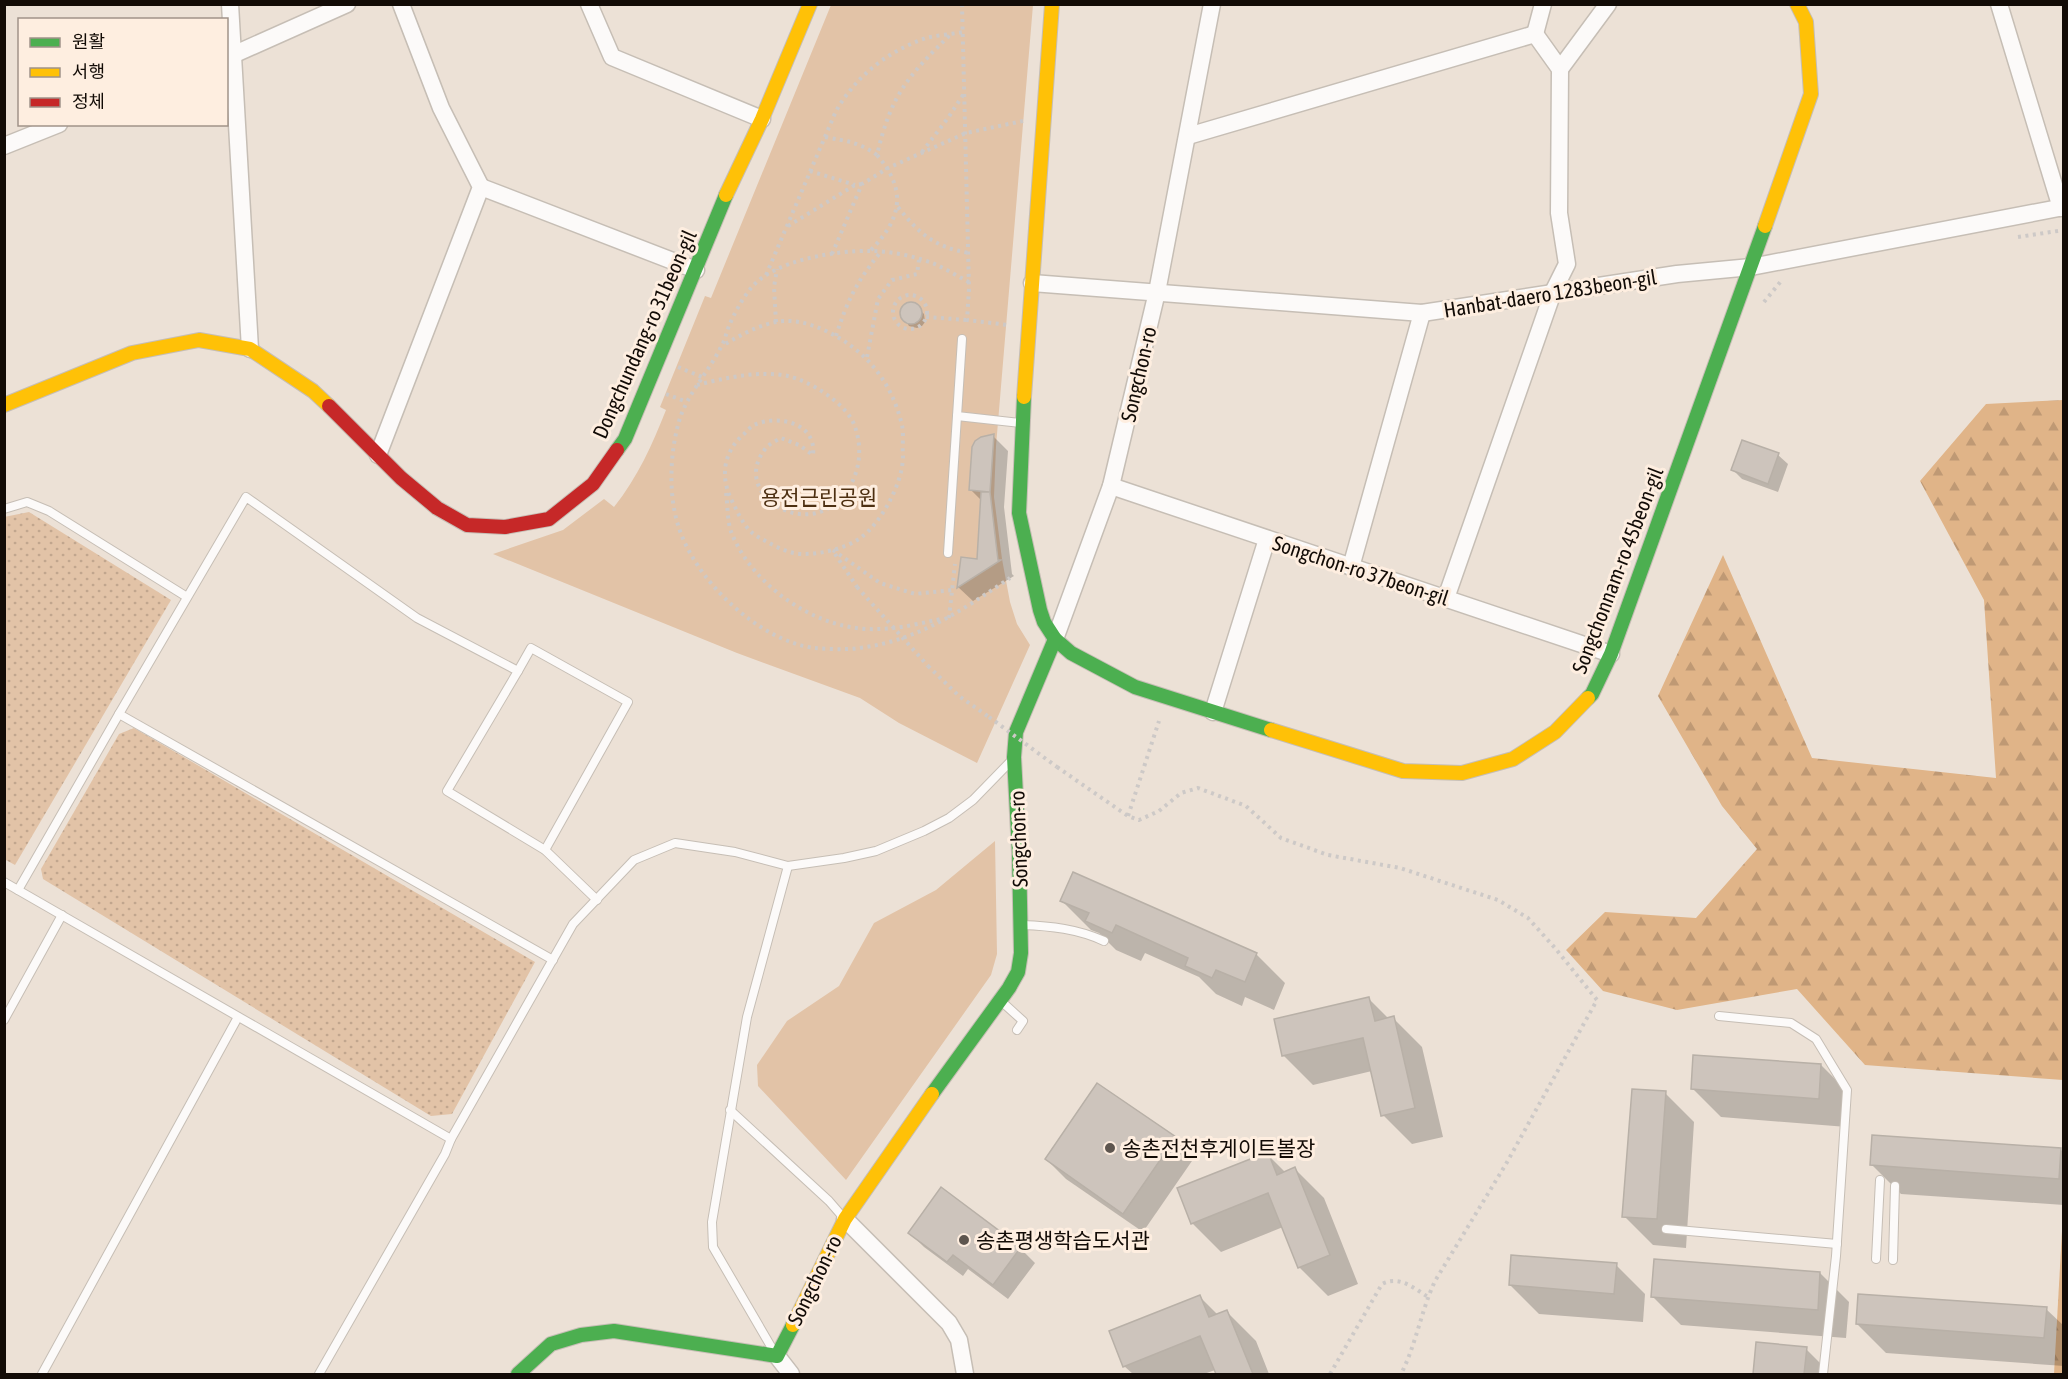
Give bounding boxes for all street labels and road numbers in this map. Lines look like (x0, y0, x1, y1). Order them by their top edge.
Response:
street label: Dongchundang-ro 31beon-gil (587, 226, 701, 442)
street label: Hanbat-daero 1283beon-gil (1442, 264, 1658, 322)
street label: Songchon-ro (1115, 324, 1161, 424)
street label: Songchonnam-ro 45beon-gil (1567, 463, 1668, 676)
street label: Songchon-ro 37beon-gil (1270, 530, 1452, 610)
street label: Songchon-ro (1004, 790, 1032, 888)
street label: Songchon-ro (782, 1231, 846, 1329)

